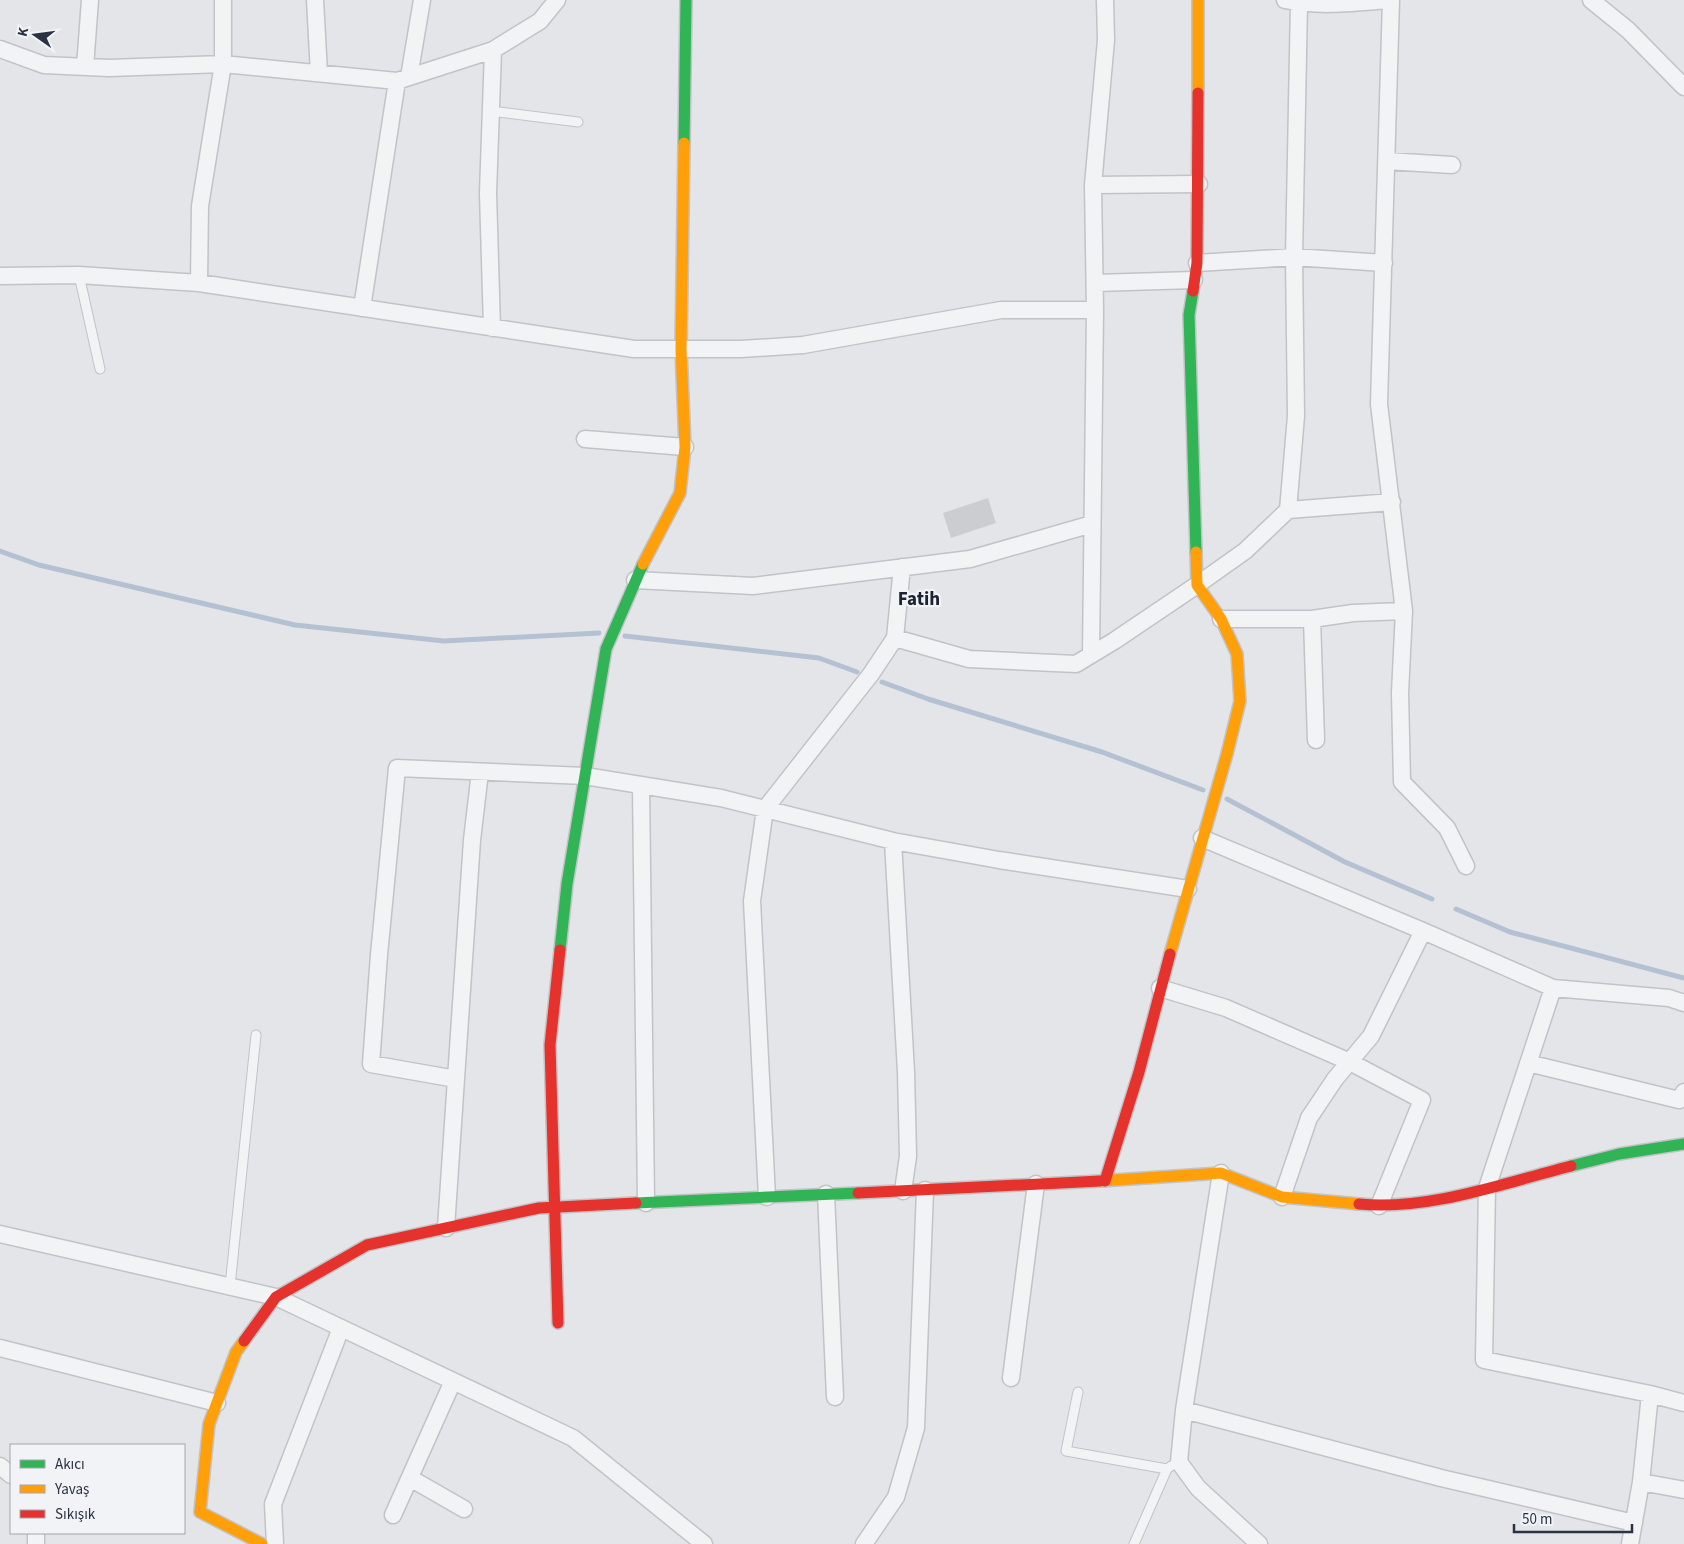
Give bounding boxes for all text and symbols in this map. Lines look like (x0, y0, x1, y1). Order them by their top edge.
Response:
north arrow (10, 10, 60, 60)
text: K (13, 25, 34, 39)
district label: Fatih (898, 586, 940, 613)
legend (10, 1444, 185, 1534)
text: Akıcı (55, 1454, 85, 1475)
text: Yavaş (54, 1479, 89, 1500)
scale bar (1514, 1502, 1632, 1534)
text: Sıkışık (55, 1504, 96, 1525)
text: 50 m (1522, 1509, 1552, 1530)

